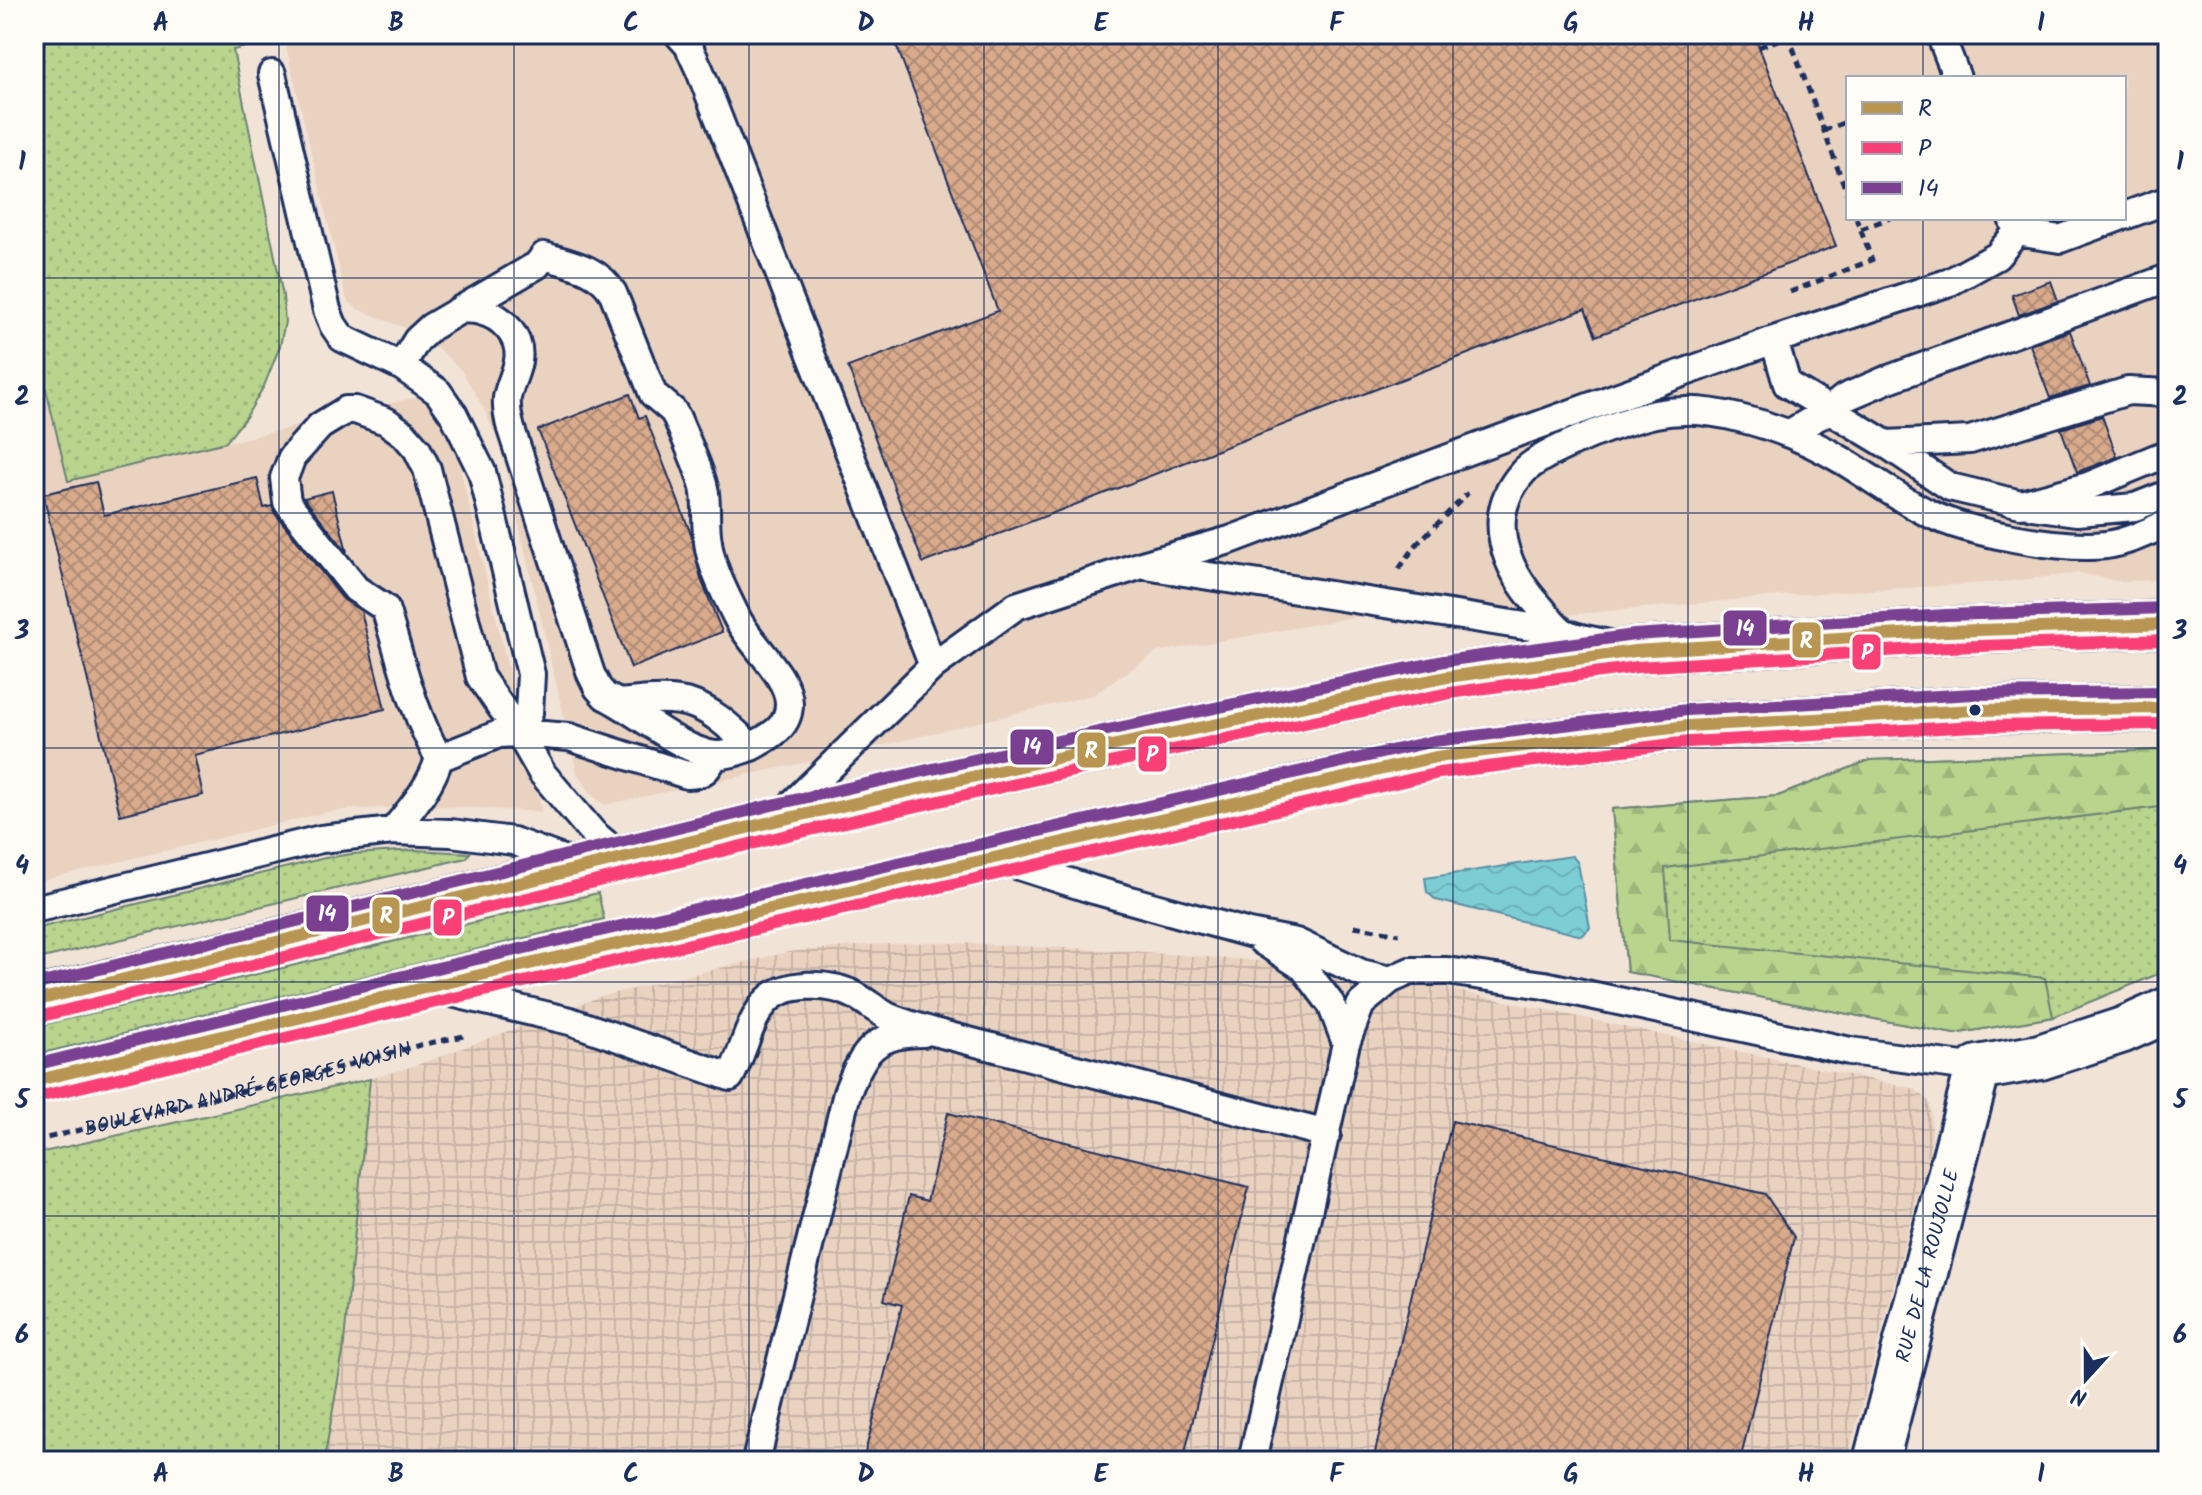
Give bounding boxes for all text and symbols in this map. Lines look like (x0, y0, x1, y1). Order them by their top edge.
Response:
text: A (153, 3, 169, 45)
text: B (388, 3, 404, 45)
text: C (623, 3, 639, 45)
text: D (857, 3, 875, 45)
text: E (1094, 3, 1110, 45)
text: F (1329, 3, 1345, 45)
text: G (1563, 3, 1579, 45)
text: H (1798, 3, 1815, 45)
text: I (2037, 3, 2045, 45)
legend (1846, 76, 2126, 220)
text: R (1918, 90, 1932, 129)
text: P (1918, 130, 1932, 169)
text: 1 (18, 142, 26, 184)
text: 1 (2176, 142, 2184, 184)
text: 14 (1918, 170, 1939, 209)
text: 2 (14, 377, 30, 419)
text: 2 (2172, 377, 2188, 419)
line badge: 14 (1722, 609, 1768, 647)
text: 3 (14, 611, 29, 653)
text: 3 (2172, 611, 2187, 653)
text: 14 (1736, 613, 1754, 648)
line badge: R (1791, 621, 1822, 659)
text: R (1799, 625, 1813, 660)
line badge: P (1851, 633, 1882, 671)
text: P (1861, 637, 1874, 672)
unlabelled marker (1967, 702, 1983, 718)
line badge: 14 (1009, 728, 1055, 766)
text: 14 (1023, 731, 1041, 766)
line badge: R (1076, 731, 1107, 769)
text: R (1084, 735, 1098, 770)
line badge: P (1137, 735, 1168, 773)
text: P (1146, 739, 1159, 774)
text: 4 (15, 846, 29, 888)
text: 4 (2173, 846, 2187, 888)
line badge: 14 (305, 894, 350, 933)
line badge: R (371, 896, 401, 935)
text: 14 (318, 898, 336, 933)
line badge: P (432, 898, 463, 937)
text: R (379, 900, 393, 935)
text: P (442, 902, 455, 937)
street label: BOULEVARD ANDRÉ-GEORGES VOISIN (81, 1034, 415, 1146)
text: 5 (14, 1080, 30, 1122)
text: 5 (2172, 1080, 2188, 1122)
street label: RUE DE LA ROUJOLLE (1888, 1165, 1969, 1366)
text: 6 (15, 1315, 29, 1357)
text: 6 (2173, 1315, 2187, 1357)
north arrow (2046, 1339, 2126, 1419)
text: N (2067, 1376, 2092, 1414)
text: A (153, 1454, 169, 1495)
text: B (388, 1454, 404, 1495)
text: C (623, 1454, 639, 1495)
text: D (857, 1454, 875, 1495)
text: E (1094, 1454, 1110, 1495)
text: F (1329, 1454, 1345, 1495)
text: G (1563, 1454, 1579, 1495)
text: H (1798, 1454, 1815, 1495)
text: I (2037, 1454, 2045, 1495)

